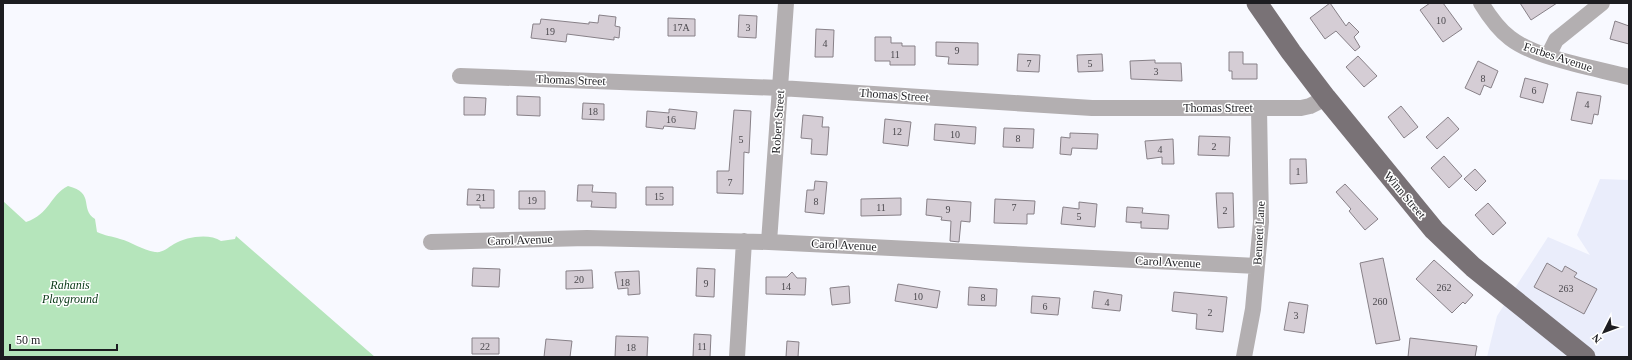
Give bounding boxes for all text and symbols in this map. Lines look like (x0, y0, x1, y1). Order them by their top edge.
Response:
house number: 10 (1436, 15, 1446, 26)
house number: 17A (672, 22, 690, 33)
house number: 3 (746, 22, 751, 33)
house number: 19 (545, 26, 555, 37)
house number: 4 (823, 38, 828, 49)
street label: Forbes Avenue (1522, 39, 1594, 75)
house number: 9 (955, 45, 960, 56)
house number: 11 (890, 49, 900, 60)
house number: 7 (1027, 58, 1032, 69)
house number: 5 (1088, 58, 1093, 69)
house number: 3 (1154, 66, 1159, 77)
street label: Thomas Street (536, 72, 607, 88)
house number: 8 (1481, 73, 1486, 84)
house number: 6 (1532, 85, 1537, 96)
street label: Thomas Street (859, 86, 930, 104)
street label: Robert Street (769, 89, 787, 154)
house number: 4 (1585, 99, 1590, 110)
street label: Thomas Street (1183, 101, 1253, 115)
house number: 18 (588, 106, 598, 117)
house number: 16 (666, 114, 676, 125)
house number: 12 (892, 126, 902, 137)
house number: 10 (950, 129, 960, 140)
house number: 8 (1016, 133, 1021, 144)
house number: 5 (739, 134, 744, 145)
house number: 2 (1212, 141, 1217, 152)
house number: 4 (1158, 144, 1163, 155)
house number: 1 (1296, 166, 1301, 177)
street label: Winn Street (1381, 169, 1429, 222)
house number: 7 (728, 177, 733, 188)
house number: 15 (654, 191, 664, 202)
house number: 21 (476, 192, 486, 203)
house number: 19 (527, 195, 537, 206)
house number: 8 (814, 196, 819, 207)
street label: Bennett Lane (1250, 201, 1268, 265)
house number: 11 (876, 202, 886, 213)
house number: 7 (1012, 202, 1017, 213)
house number: 9 (946, 204, 951, 215)
house number: 2 (1223, 205, 1228, 216)
house number: 5 (1077, 211, 1082, 222)
street label: Carol Avenue (487, 232, 553, 248)
street label: Carol Avenue (811, 236, 877, 254)
street label: Carol Avenue (1135, 253, 1201, 271)
house number: 20 (574, 274, 584, 285)
house number: 18 (620, 277, 630, 288)
park label: Rahanis Playground (41, 278, 99, 306)
house number: 9 (704, 278, 709, 289)
house number: 14 (781, 281, 791, 292)
house number: 262 (1437, 282, 1452, 293)
house number: 263 (1559, 283, 1574, 294)
house number: 10 (913, 291, 923, 302)
house number: 8 (981, 292, 986, 303)
house number: 260 (1373, 296, 1388, 307)
house number: 4 (1105, 297, 1110, 308)
house number: 6 (1043, 301, 1048, 312)
house number: 2 (1208, 307, 1213, 318)
house number: 3 (1294, 310, 1299, 321)
north arrow (1584, 312, 1624, 352)
scale bar (10, 326, 117, 352)
text: N (1589, 332, 1604, 346)
text: 50 m (16, 333, 41, 347)
house number: 22 (480, 341, 490, 352)
house number: 11 (697, 341, 707, 352)
house number: 18 (626, 342, 636, 353)

